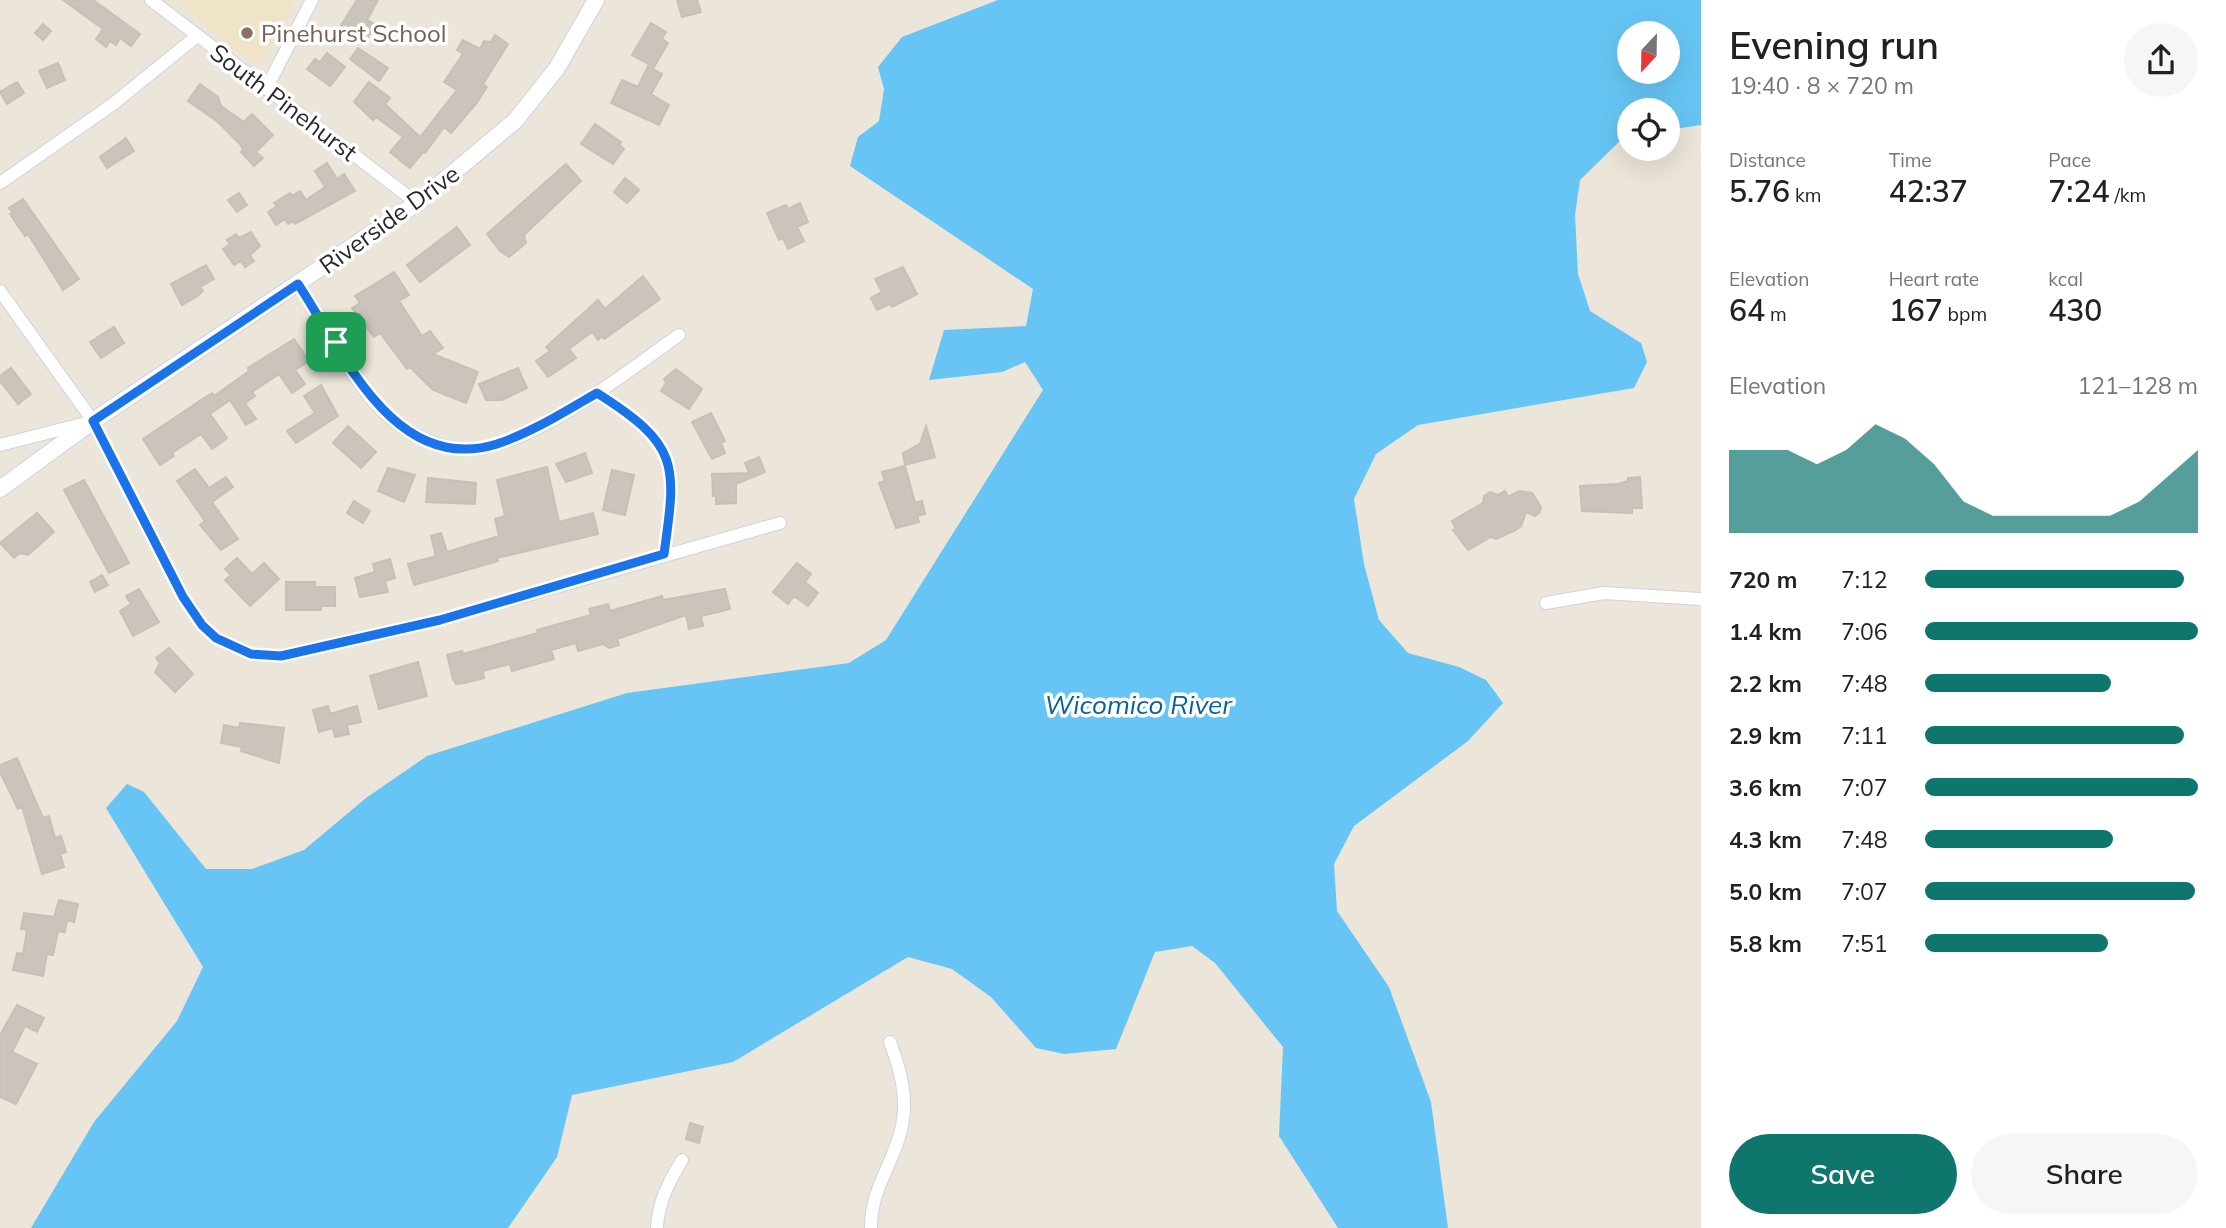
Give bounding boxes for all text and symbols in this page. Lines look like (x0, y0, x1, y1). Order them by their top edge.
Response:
place label: Pinehurst School (261, 18, 446, 48)
north arrow (1617, 21, 1680, 84)
map controls (1617, 21, 1680, 161)
text: Evening run (1729, 21, 1939, 69)
button: share (2124, 23, 2198, 97)
marker: Pinehurst School (239, 25, 255, 41)
street label: South Pinehurst (205, 37, 363, 167)
text: 19:40 · 8 × 720 m (1729, 71, 1914, 100)
button: locate (1617, 98, 1680, 161)
text: Distance (1729, 148, 1806, 172)
text: Time (1889, 148, 1932, 172)
text: Pace (2048, 148, 2091, 172)
street label: Riverside Drive (313, 158, 465, 280)
text: 5.76 (1729, 172, 1790, 210)
text: 42:37 (1889, 172, 1968, 210)
text: 7:24 (2048, 172, 2109, 210)
text: km (1790, 183, 1822, 207)
text: /km (2109, 183, 2146, 207)
text: Elevation (1729, 267, 1809, 291)
text: Heart rate (1889, 267, 1979, 291)
text: kcal (2048, 267, 2083, 291)
text: 64 (1729, 291, 1765, 329)
text: 167 (1889, 291, 1943, 329)
text: 430 (2048, 291, 2102, 329)
text: m (1765, 302, 1787, 326)
text: bpm (1943, 302, 1987, 326)
pin (306, 312, 366, 372)
icon: arrive (317, 323, 355, 361)
text: Elevation (1729, 371, 1826, 400)
text: 121–128 m (2077, 371, 2198, 400)
text: 720 m (1729, 565, 1797, 594)
text: 7:12 (1841, 565, 1888, 594)
text: 1.4 km (1729, 617, 1802, 646)
text: 7:06 (1841, 617, 1888, 646)
text: 2.2 km (1729, 669, 1802, 698)
text: 7:48 (1841, 669, 1888, 698)
water label: Wicomico River (1044, 688, 1233, 721)
text: 2.9 km (1729, 721, 1802, 750)
text: 7:11 (1841, 721, 1888, 750)
text: 3.6 km (1729, 773, 1802, 802)
text: 7:07 (1841, 773, 1888, 802)
text: 4.3 km (1729, 825, 1802, 854)
text: 7:48 (1841, 825, 1888, 854)
text: 5.0 km (1729, 877, 1802, 906)
text: 7:07 (1841, 877, 1888, 906)
text: 5.8 km (1729, 929, 1802, 958)
text: 7:51 (1841, 929, 1888, 958)
button: Save (1729, 1134, 1957, 1214)
button: Share (1971, 1134, 2198, 1214)

